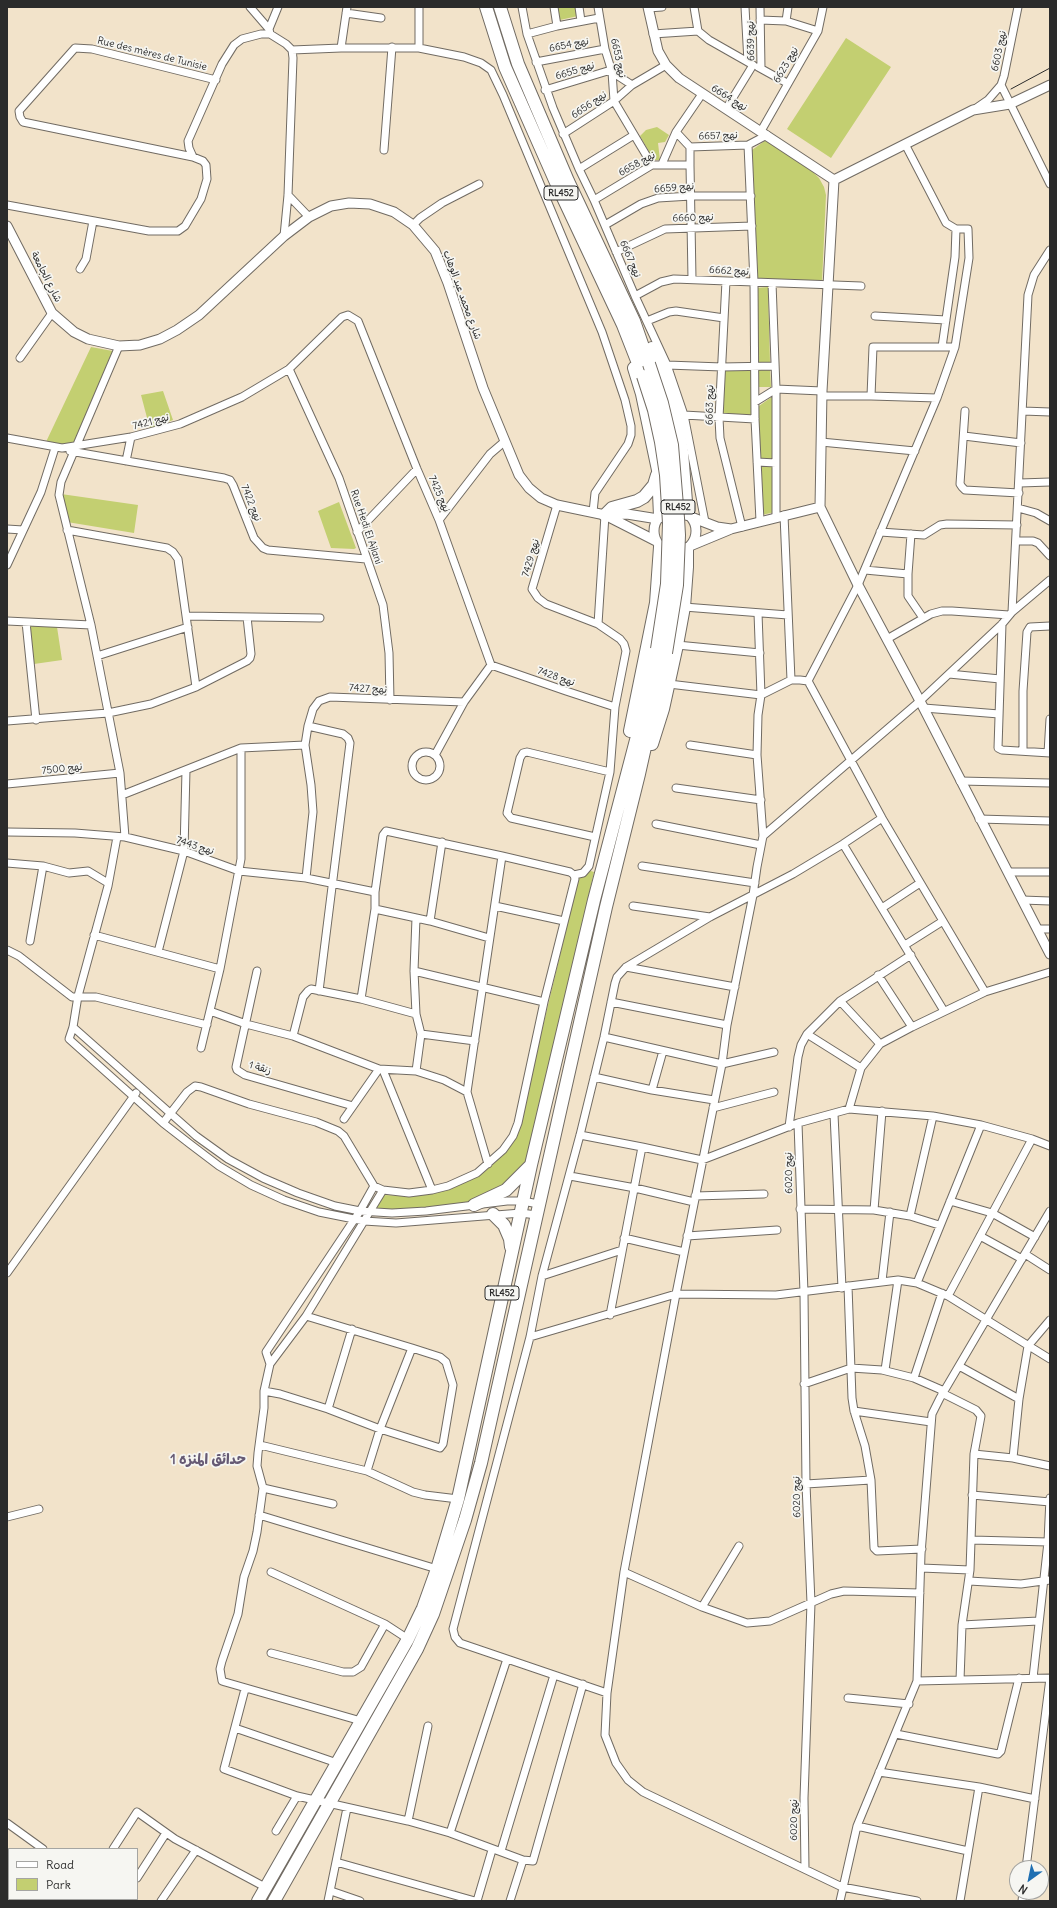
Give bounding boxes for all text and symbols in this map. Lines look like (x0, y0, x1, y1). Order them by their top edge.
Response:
street label: نهج 6639 (745, 21, 757, 61)
street label: نهج 6603 (989, 30, 1009, 72)
street label: Rue des mères de Tunisie (96, 35, 208, 73)
street label: نهج 6654 (548, 35, 590, 55)
street label: نهج 6653 (608, 37, 628, 79)
street label: نهج 6623 (771, 45, 801, 85)
street label: نهج 6655 (554, 59, 596, 83)
street label: نهج 6664 (709, 82, 749, 114)
street label: نهج 6656 (569, 89, 609, 121)
street label: نهج 6657 (698, 129, 738, 143)
street label: نهج 6658 (616, 149, 658, 179)
street label: نهج 6659 (653, 180, 695, 196)
road number: RL452 (544, 186, 578, 200)
street label: نهج 6660 (672, 211, 714, 225)
street label: نهج 6667 (617, 238, 643, 280)
street label: شارع محمد عبد الوهاب (440, 249, 484, 341)
street label: شارع الجامعة (28, 250, 64, 304)
street label: نهج 6662 (709, 264, 749, 278)
street label: نهج 6663 (704, 385, 716, 425)
street label: نهج 7421 (132, 411, 170, 433)
street label: نهج 7425 (426, 474, 452, 514)
street label: نهج 7422 (238, 483, 264, 523)
street label: Rue Hedi El Ajlani (348, 488, 384, 566)
road number: RL452 (661, 500, 695, 514)
street label: نهج 7429 (520, 538, 542, 578)
street label: نهج 7428 (536, 665, 576, 689)
street label: نهج 7427 (349, 682, 387, 696)
street label: نهج 7500 (41, 761, 83, 777)
street label: نهج 7443 (175, 834, 215, 858)
street label: زنقة 1 (247, 1059, 273, 1077)
street label: نهج 6020 (783, 1152, 795, 1194)
road number: RL452 (485, 1286, 519, 1300)
district label: حدائق المنزه 1 (170, 1452, 246, 1468)
street label: نهج 6020 (791, 1476, 803, 1518)
street label: نهج 6020 (788, 1799, 800, 1841)
legend (8, 1848, 138, 1900)
text: Road (46, 1857, 74, 1872)
north arrow (1009, 1860, 1049, 1900)
text: Park (46, 1877, 71, 1892)
text: N (1016, 1881, 1030, 1897)

